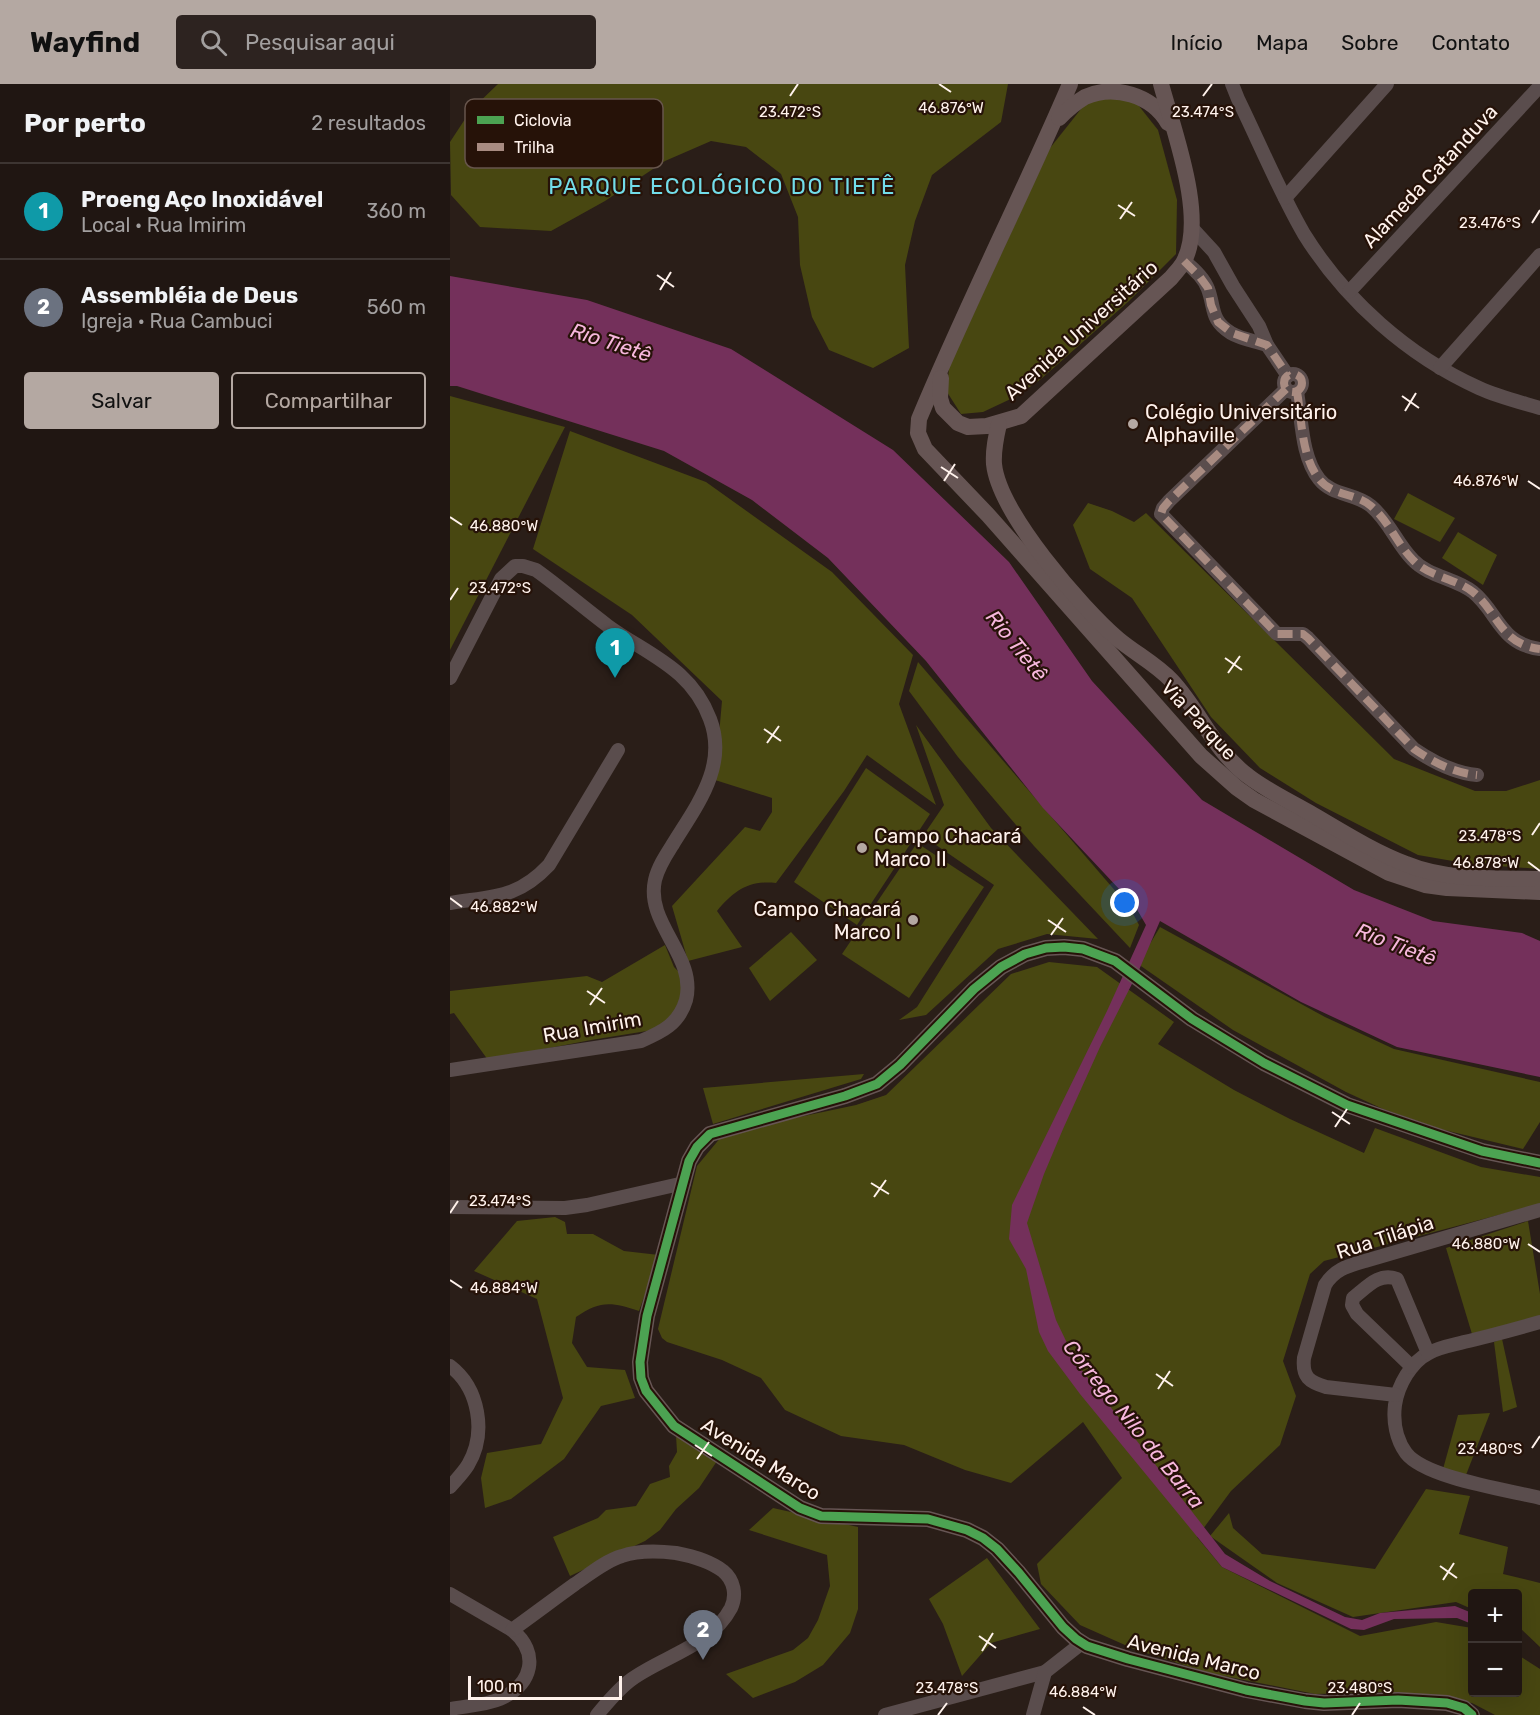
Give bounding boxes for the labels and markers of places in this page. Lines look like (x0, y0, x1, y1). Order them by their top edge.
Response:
place label: Colégio Universitário Alphaville (1145, 400, 1337, 447)
marker: Colégio Universitário Alphaville (1126, 417, 1140, 431)
pin: 1 (596, 628, 634, 678)
place label: Campo Chacará Marco II (874, 824, 1022, 871)
marker: Campo Chacará Marco II (855, 841, 869, 855)
place label: Campo Chacará Marco I (753, 897, 901, 944)
marker: Campo Chacará Marco I (906, 913, 920, 927)
pin: 2 (684, 1610, 722, 1660)

